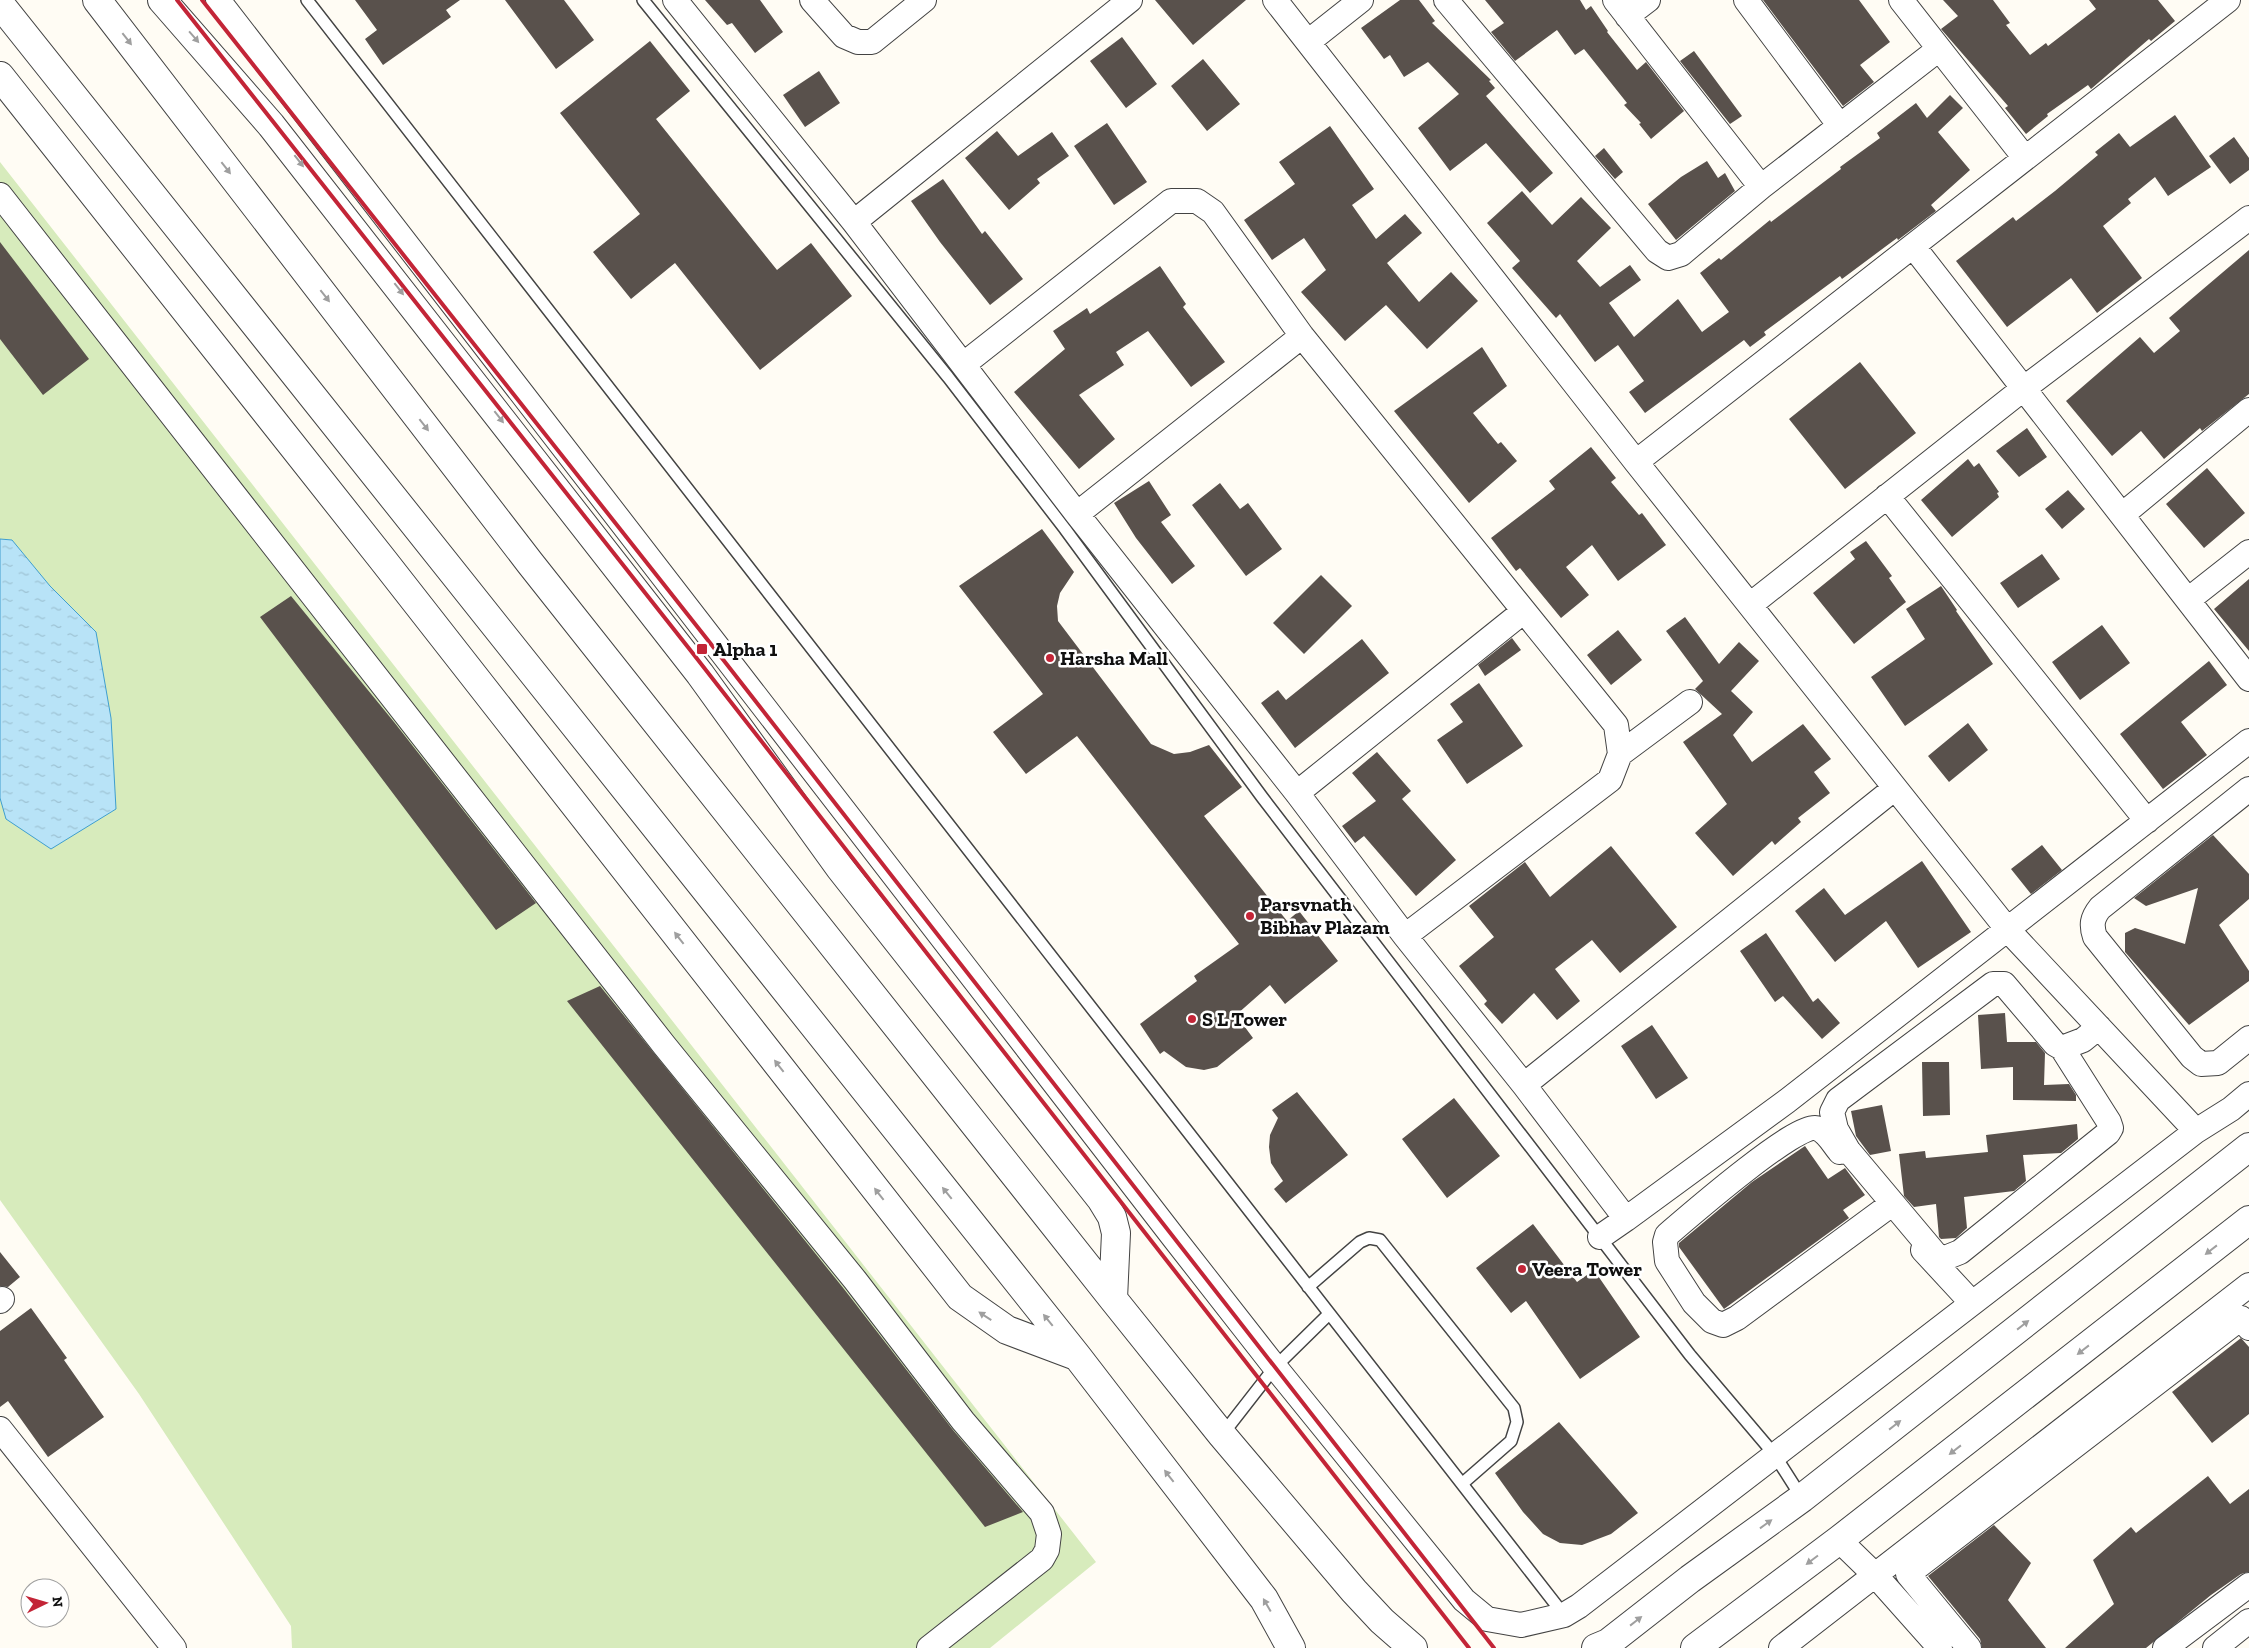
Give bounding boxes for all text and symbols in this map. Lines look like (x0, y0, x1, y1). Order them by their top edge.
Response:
one-way arrow (188, 30, 200, 42)
one-way arrow (121, 32, 132, 45)
one-way arrow (293, 154, 304, 167)
one-way arrow (220, 161, 231, 174)
one-way arrow (393, 282, 404, 295)
one-way arrow (319, 289, 330, 302)
one-way arrow (494, 410, 504, 424)
one-way arrow (418, 418, 429, 431)
place label: Alpha 1 (713, 637, 777, 661)
marker: Alpha 1 (695, 642, 709, 656)
place label: Harsha Mall (1060, 646, 1168, 670)
marker: Harsha Mall (1044, 652, 1056, 664)
place label: Parsvnath Bibhav Plazam (1260, 892, 1390, 939)
marker: Parsvnath Bibhav Plazam (1244, 910, 1256, 922)
one-way arrow (673, 932, 684, 945)
place label: S L Tower (1202, 1007, 1287, 1031)
marker: S L Tower (1186, 1013, 1198, 1025)
one-way arrow (774, 1059, 784, 1073)
one-way arrow (874, 1187, 884, 1201)
one-way arrow (941, 1187, 952, 1200)
one-way arrow (2204, 1244, 2217, 1255)
place label: Veera Tower (1532, 1257, 1642, 1281)
marker: Veera Tower (1516, 1263, 1528, 1275)
one-way arrow (978, 1311, 992, 1320)
one-way arrow (1043, 1314, 1054, 1327)
one-way arrow (2016, 1319, 2029, 1330)
one-way arrow (2077, 1344, 2090, 1355)
one-way arrow (1888, 1420, 1901, 1431)
one-way arrow (1948, 1445, 1962, 1455)
one-way arrow (1164, 1469, 1174, 1483)
one-way arrow (1759, 1519, 1773, 1529)
one-way arrow (1806, 1555, 1819, 1566)
north arrow (20, 1578, 70, 1628)
text: N (49, 1596, 66, 1608)
one-way arrow (1263, 1599, 1272, 1612)
one-way arrow (1629, 1616, 1642, 1627)

